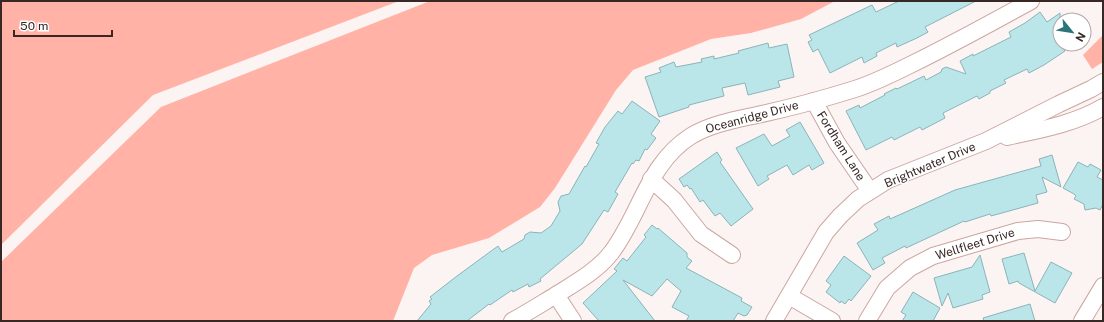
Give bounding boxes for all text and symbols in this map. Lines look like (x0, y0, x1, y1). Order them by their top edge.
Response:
scale bar (14, 12, 112, 38)
north arrow (1052, 12, 1092, 52)
text: 50 m (20, 19, 48, 33)
text: N (1073, 30, 1088, 44)
street label: Oceanridge Drive (704, 98, 800, 136)
street label: Fordham Lane (814, 109, 868, 184)
street label: Brightwater Drive (882, 139, 978, 191)
street label: Wellfleet Drive (934, 225, 1016, 263)

